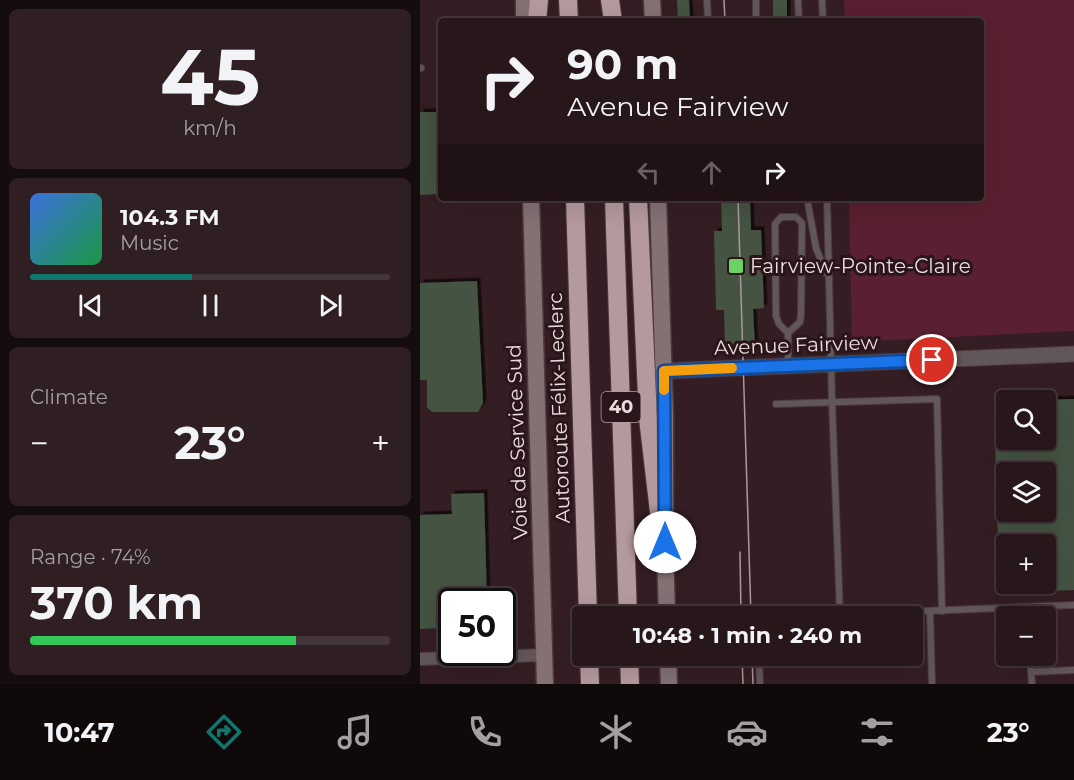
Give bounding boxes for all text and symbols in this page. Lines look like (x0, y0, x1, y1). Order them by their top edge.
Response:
text: 45 (160, 29, 260, 125)
text: 90 m (567, 38, 678, 90)
icon: right (468, 42, 546, 120)
text: Avenue Fairview (567, 90, 789, 123)
text: km/h (183, 116, 237, 140)
icon: left (632, 156, 665, 189)
icon: ahead (695, 156, 728, 189)
icon: right (758, 156, 791, 189)
text: 104.3 FM (120, 204, 219, 231)
text: Music (120, 231, 179, 255)
place label: Fairview-Pointe-Claire (750, 254, 971, 278)
marker: Fairview-Pointe-Claire (727, 257, 745, 275)
icon: previous (74, 289, 107, 322)
icon: pause (194, 289, 227, 322)
icon: next (314, 289, 347, 322)
street label: Autoroute Félix-Leclerc (543, 292, 575, 524)
street label: Avenue Fairview (714, 330, 879, 360)
pin (906, 334, 957, 385)
icon: arrive (915, 343, 948, 376)
street label: Voie de Service Sud (502, 344, 532, 540)
text: Climate (30, 385, 108, 409)
map controls (996, 390, 1056, 666)
button: search (996, 390, 1056, 450)
road number: 40 (602, 392, 640, 422)
text: 23° (174, 415, 246, 470)
text: − (30, 423, 49, 463)
text: + (371, 423, 390, 463)
button: layers (996, 462, 1056, 522)
position arrow (633, 510, 697, 574)
button: + (996, 534, 1056, 594)
text: Range · 74% (30, 545, 151, 569)
text: 370 km (30, 575, 203, 630)
speed limit sign: 50 (438, 588, 516, 666)
button: − (996, 606, 1056, 666)
text: 10:48 · 1 min · 240 m (633, 622, 862, 649)
icon: directions (203, 711, 245, 753)
icon: music (334, 711, 376, 753)
icon: phone (464, 711, 506, 753)
icon: climate (595, 711, 637, 753)
icon: car (726, 711, 768, 753)
icon: filters (856, 711, 898, 753)
text: 10:47 (44, 716, 115, 749)
text: 23° (987, 716, 1030, 749)

